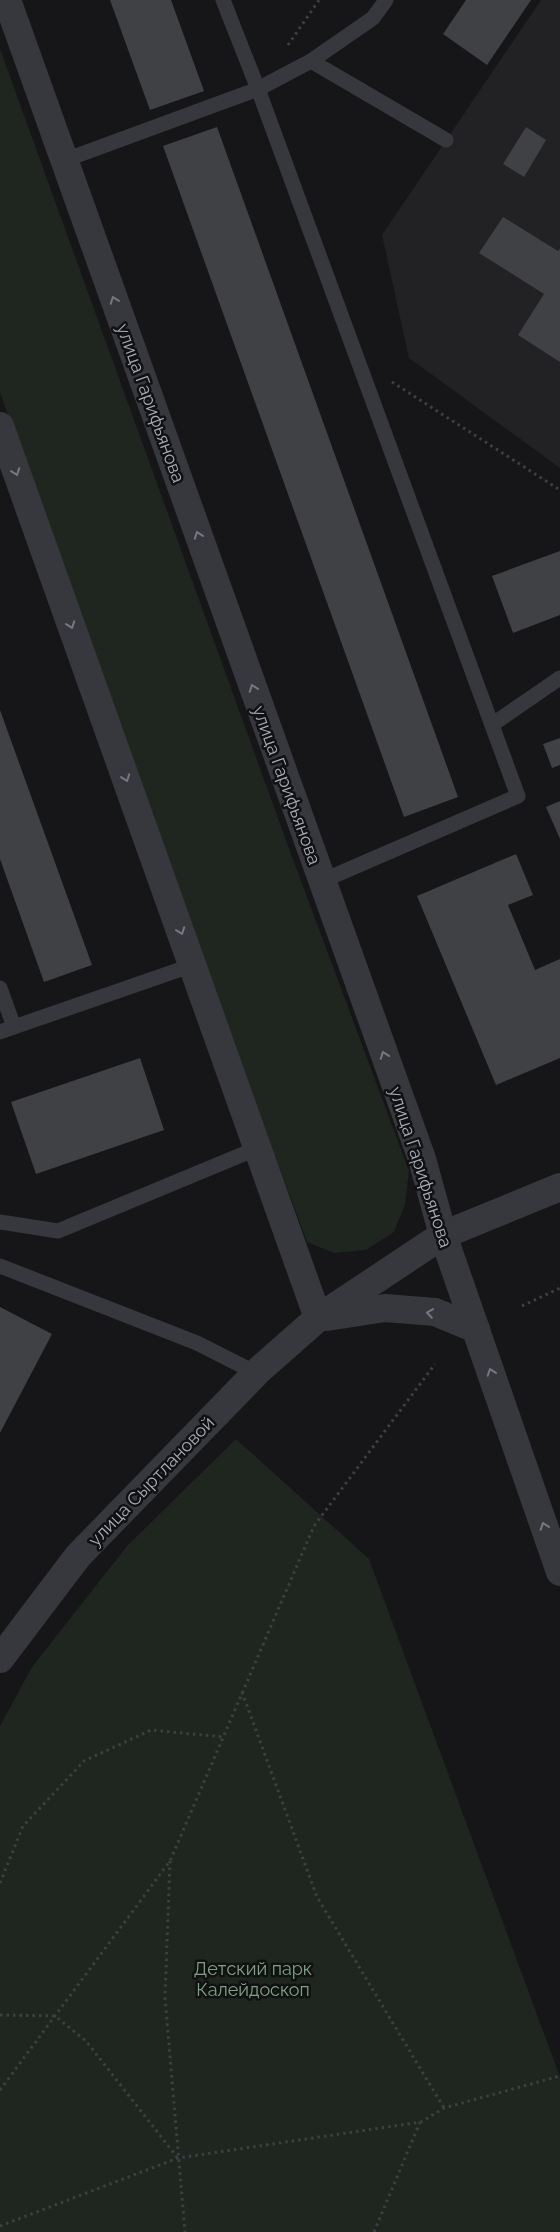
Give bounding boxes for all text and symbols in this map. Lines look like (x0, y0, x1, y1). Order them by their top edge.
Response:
one-way arrow (110, 296, 120, 304)
street label: улица Гарифьянова (112, 321, 190, 485)
one-way arrow (11, 467, 21, 476)
one-way arrow (194, 531, 204, 540)
one-way arrow (65, 620, 75, 629)
one-way arrow (249, 684, 259, 693)
street label: улица Гарифьянова (248, 703, 326, 867)
one-way arrow (120, 773, 130, 782)
one-way arrow (175, 926, 185, 935)
one-way arrow (380, 1052, 390, 1060)
street label: улица Гарифьянова (385, 1084, 457, 1250)
one-way arrow (426, 1308, 435, 1318)
one-way arrow (487, 1369, 497, 1377)
street label: улица Сыртлановой (84, 1412, 218, 1550)
one-way arrow (540, 1522, 550, 1530)
park label: Детский парк Калейдоскоп (194, 1958, 312, 2000)

